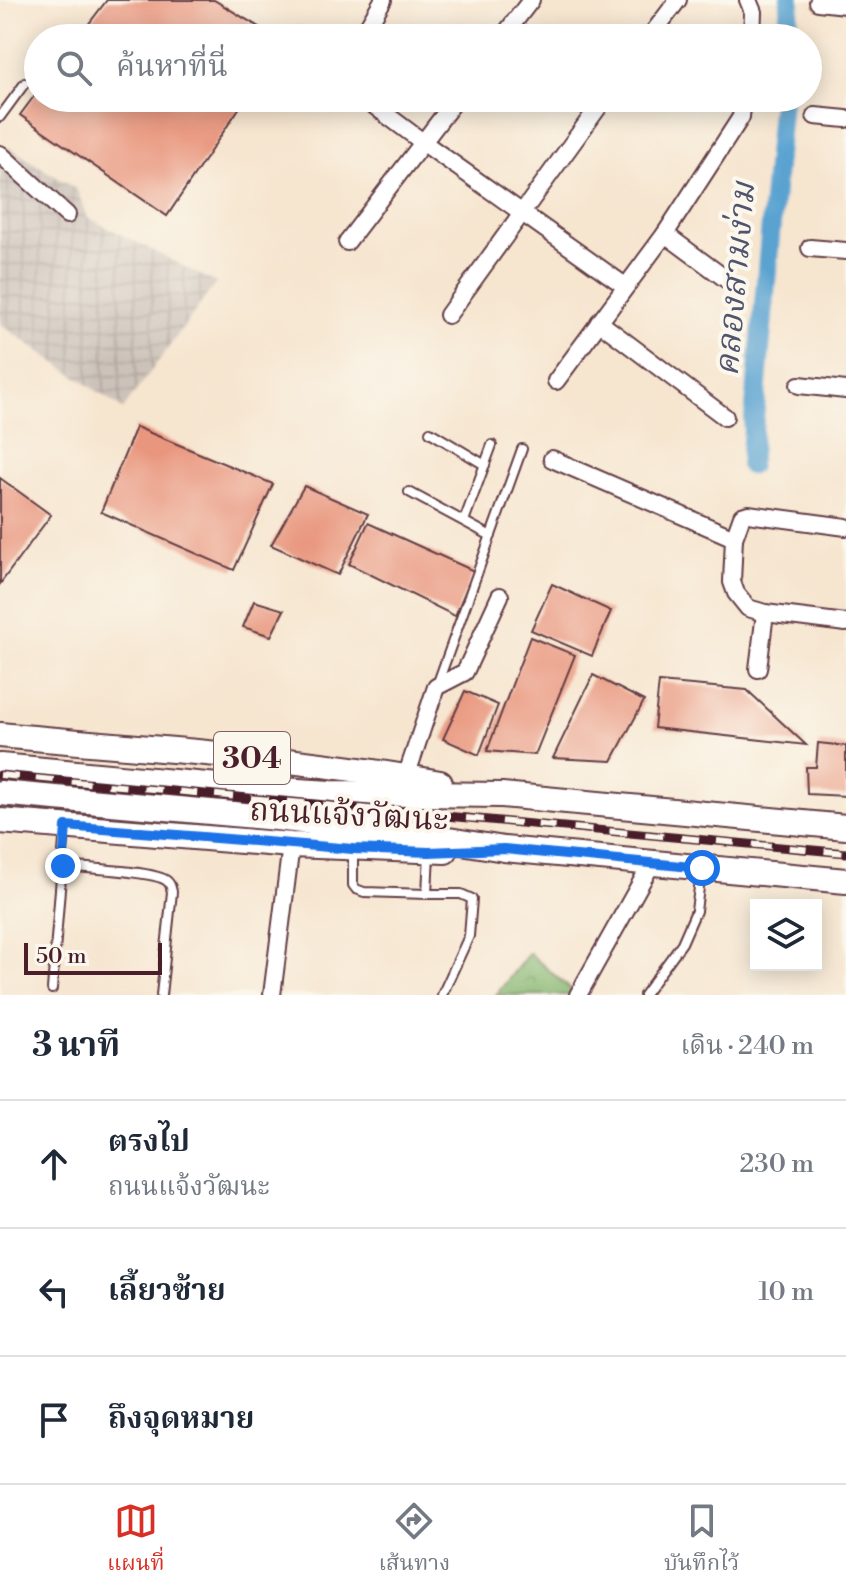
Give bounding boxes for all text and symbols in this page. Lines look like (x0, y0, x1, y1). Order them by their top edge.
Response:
search box (24, 24, 822, 112)
icon: search (52, 46, 96, 90)
text: ค้นหาที่นี่ (116, 48, 228, 86)
water label: คลองสามง่าม (707, 179, 766, 378)
road number: 304 (214, 732, 290, 784)
street label: ถนนแจ้งวัฒนะ (248, 790, 449, 840)
route end (45, 848, 81, 884)
route start (684, 850, 720, 886)
map controls (750, 899, 822, 971)
button: layers (750, 899, 822, 971)
scale bar (24, 939, 162, 975)
text: 50 m (36, 943, 87, 970)
text: 3 นาที (32, 1025, 120, 1067)
text: เดิน · 240 m (680, 1030, 814, 1062)
text: ตรงไป (108, 1123, 190, 1161)
icon: ahead (32, 1142, 76, 1186)
text: 230 m (739, 1148, 814, 1180)
text: ถนนแจ้งวัฒนะ (108, 1171, 270, 1203)
icon: left (32, 1270, 76, 1314)
text: เลี้ยวซ้าย (108, 1272, 226, 1310)
text: 10 m (758, 1276, 814, 1308)
icon: arrive (32, 1398, 76, 1442)
text: ถึงจุดหมาย (108, 1400, 254, 1438)
tab: แผนที่ (107, 1499, 165, 1582)
tab: เส้นทาง (379, 1499, 450, 1582)
tab: บันทึกไว้ (664, 1499, 739, 1582)

